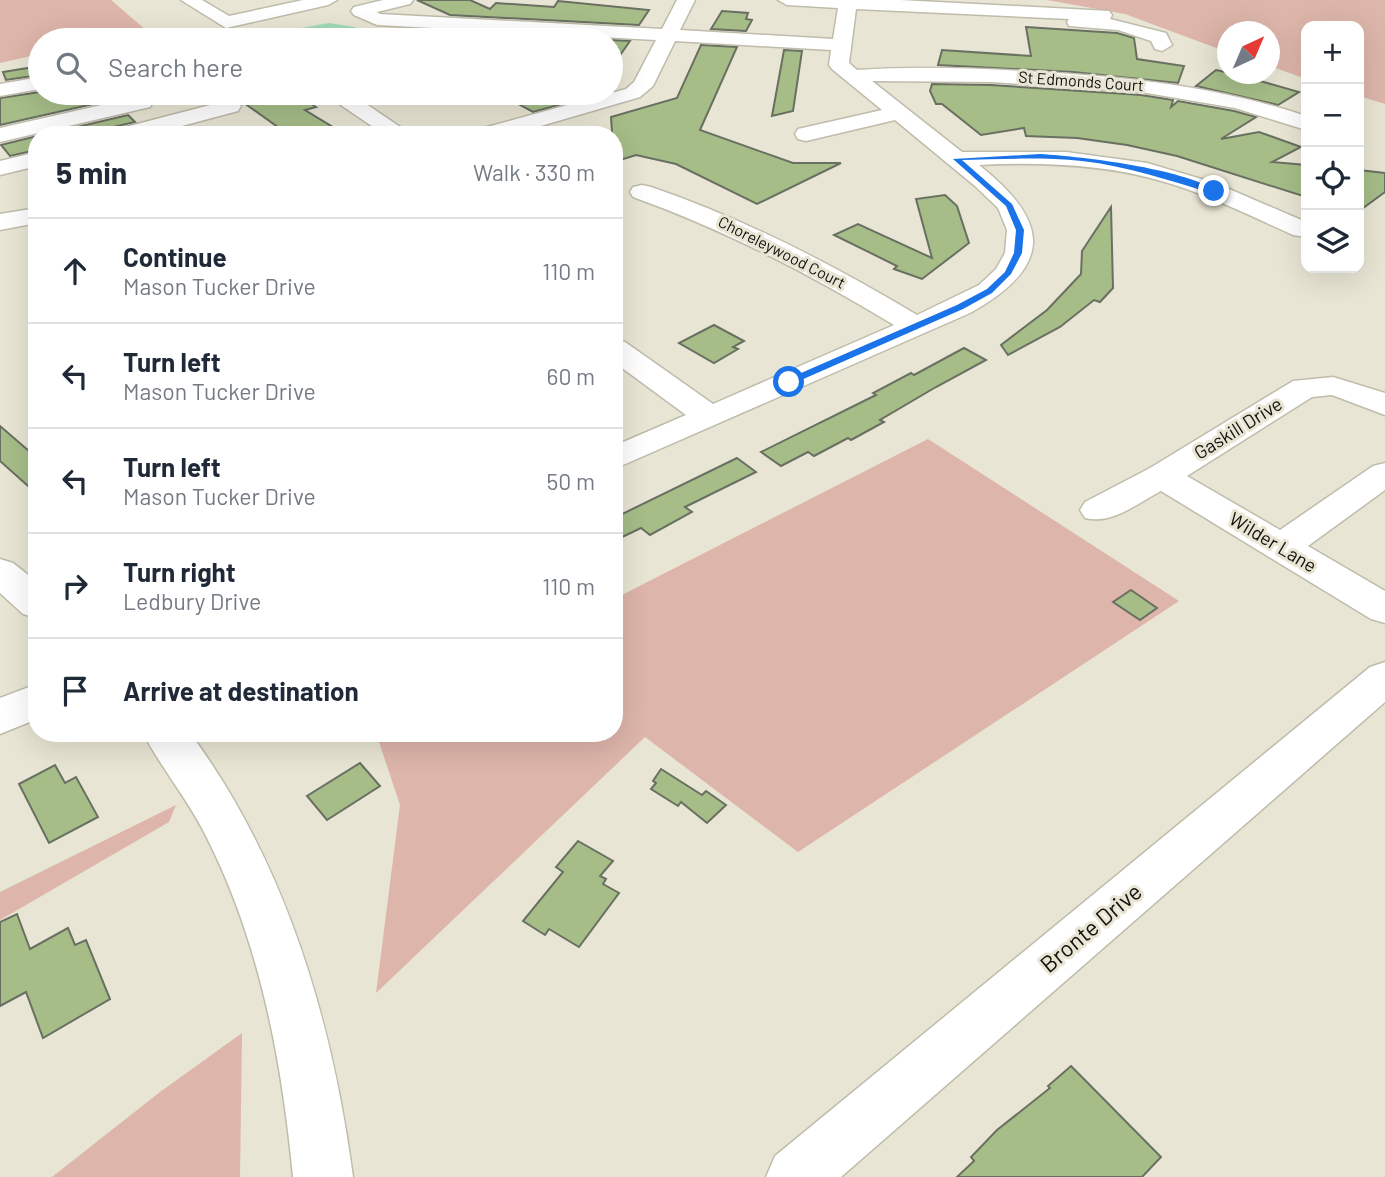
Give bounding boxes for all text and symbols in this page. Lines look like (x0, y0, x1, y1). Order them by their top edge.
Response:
north arrow (1217, 21, 1280, 84)
map controls (1301, 21, 1364, 273)
button: + (1301, 21, 1364, 84)
search box (28, 28, 623, 105)
icon: search (52, 48, 90, 86)
text: Search here (108, 51, 243, 82)
street label: St Edmonds Court (1018, 67, 1144, 94)
button: − (1301, 84, 1364, 147)
button: locate (1301, 147, 1364, 210)
text: 5 min (56, 154, 127, 190)
text: Walk · 330 m (473, 158, 595, 186)
route end (1198, 175, 1229, 206)
button: layers (1301, 210, 1364, 273)
street label: Choreleywood Court (715, 211, 849, 292)
text: Continue (123, 241, 227, 272)
icon: ahead (56, 252, 94, 290)
text: 110 m (542, 257, 595, 285)
text: Mason Tucker Drive (123, 272, 316, 300)
text: Turn left (123, 346, 221, 377)
icon: left (56, 357, 94, 395)
text: 60 m (547, 362, 595, 390)
route start (773, 366, 804, 397)
text: Mason Tucker Drive (123, 377, 316, 405)
street label: Gaskill Drive (1189, 391, 1286, 464)
text: Turn left (123, 451, 221, 482)
icon: left (56, 462, 94, 500)
text: 50 m (547, 467, 595, 495)
text: Mason Tucker Drive (123, 482, 316, 510)
street label: Wilder Lane (1225, 507, 1321, 577)
text: Turn right (123, 556, 236, 587)
icon: right (56, 567, 94, 605)
text: 110 m (542, 572, 595, 600)
text: Ledbury Drive (123, 587, 261, 615)
icon: arrive (56, 672, 94, 710)
text: Arrive at destination (123, 675, 359, 706)
street label: Bronte Drive (1034, 877, 1147, 978)

